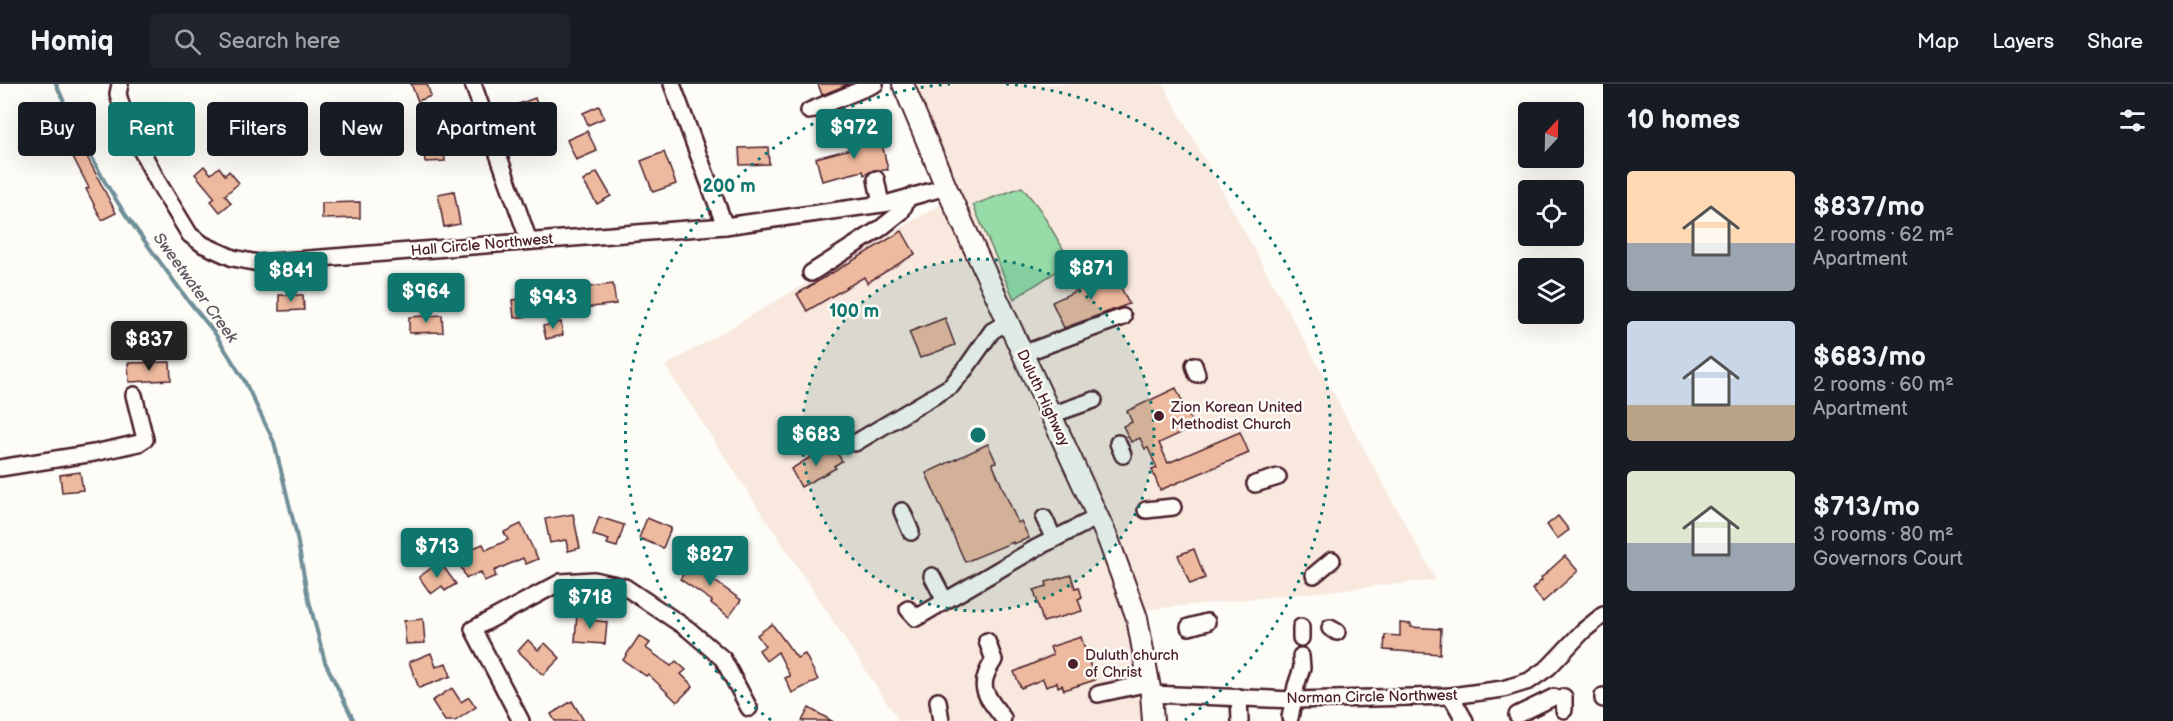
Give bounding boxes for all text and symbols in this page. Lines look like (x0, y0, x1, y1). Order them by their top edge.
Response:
search box (150, 14, 570, 68)
text: Homiq (30, 25, 114, 58)
icon: search (171, 25, 204, 58)
text: Search here (219, 28, 340, 55)
text: Map (1917, 29, 1959, 54)
text: Layers (1992, 29, 2054, 54)
text: Share (2087, 29, 2143, 54)
chip: Buy (18, 102, 96, 156)
chip: Rent (108, 102, 195, 156)
chip: Filters (207, 102, 308, 156)
chip: New (320, 102, 404, 156)
chip: Apartment (416, 102, 557, 156)
north arrow (1518, 102, 1584, 168)
map controls (1518, 102, 1584, 324)
icon: filters (2116, 104, 2149, 137)
text: 10 homes (1627, 105, 1740, 136)
pin: $972 (818, 109, 890, 160)
text: $972 (830, 116, 878, 140)
text: 200 m (702, 176, 756, 197)
button: locate (1518, 180, 1584, 246)
text: $837/mo (1813, 192, 1924, 223)
icon: home (1675, 195, 1747, 267)
text: 2 rooms · 62 m² (1813, 223, 1954, 247)
water label: Sweetwater Creek (149, 229, 242, 348)
street label: Hall Circle Northwest (410, 229, 554, 261)
text: Apartment (1813, 247, 1908, 271)
pin: $871 (1055, 250, 1127, 301)
pin: $841 (255, 252, 327, 303)
text: $871 (1069, 257, 1113, 281)
button: layers (1518, 258, 1584, 324)
text: $841 (269, 259, 314, 283)
pin: $964 (390, 273, 462, 324)
pin: $943 (517, 279, 589, 330)
text: $964 (402, 280, 450, 304)
text: $943 (529, 286, 577, 310)
text: 100 m (829, 301, 879, 322)
pin: $837 (113, 321, 185, 372)
text: $837 (125, 328, 173, 352)
text: $683/mo (1813, 342, 1926, 373)
icon: home (1675, 345, 1747, 417)
street label: Duluth Highway (1012, 347, 1074, 450)
text: 2 rooms · 60 m² (1813, 373, 1954, 397)
text: Apartment (1813, 397, 1908, 421)
place label: Zion Korean United Methodist Church (1170, 398, 1302, 434)
marker: Zion Korean United Methodist Church (1152, 409, 1166, 423)
pin: $683 (780, 416, 852, 467)
text: $683 (792, 423, 841, 447)
centre of rings (968, 425, 988, 445)
text: $713/mo (1813, 492, 1920, 523)
icon: home (1675, 495, 1747, 567)
text: 3 rooms · 80 m² (1813, 523, 1954, 547)
pin: $713 (401, 528, 473, 579)
text: $713 (415, 535, 459, 559)
pin: $827 (674, 536, 746, 587)
text: $827 (686, 543, 734, 567)
text: Governors Court (1813, 547, 1963, 571)
pin: $718 (554, 579, 626, 630)
text: $718 (568, 586, 612, 610)
place label: Duluth church of Christ (1085, 646, 1179, 682)
marker: Duluth church of Christ (1066, 657, 1080, 671)
street label: Norman Circle Northwest (1286, 686, 1458, 708)

